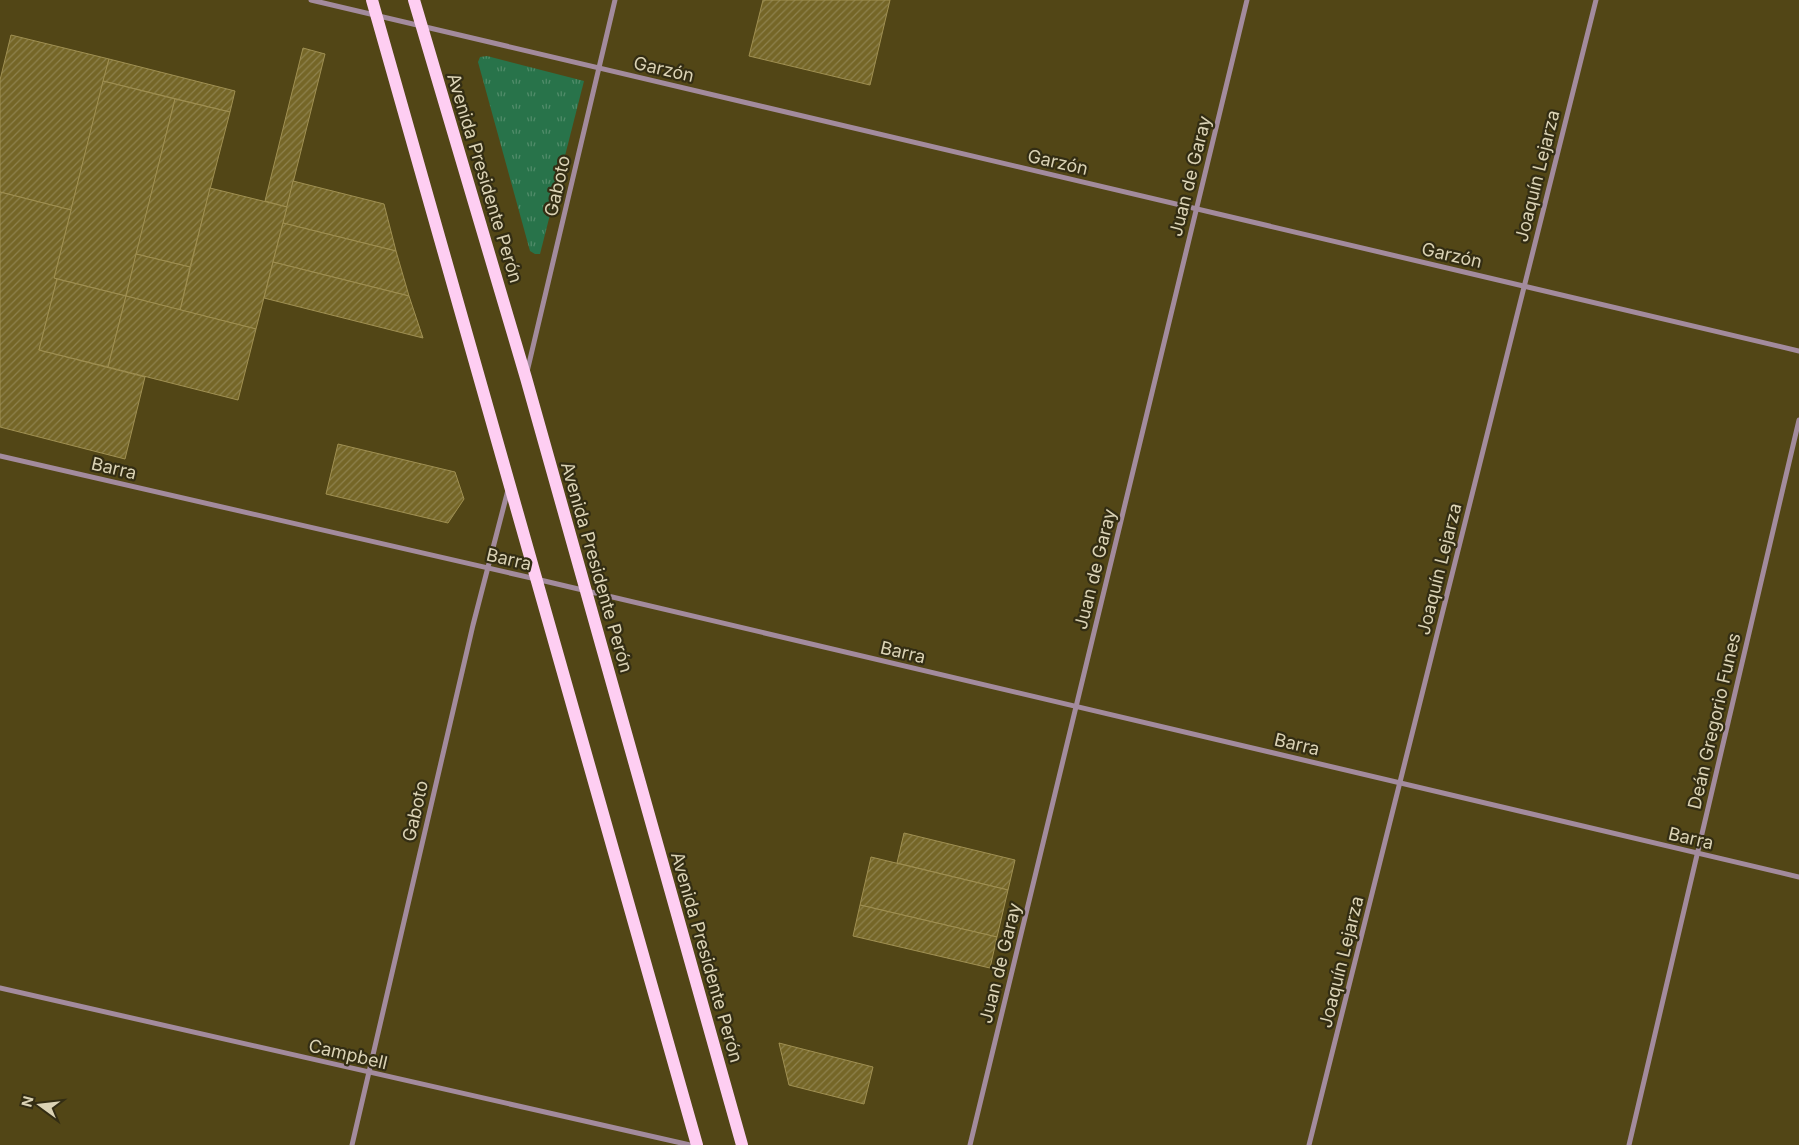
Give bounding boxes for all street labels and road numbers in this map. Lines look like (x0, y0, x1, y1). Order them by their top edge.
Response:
street label: Garzón (632, 52, 696, 86)
street label: Avenida Presidente Perón (443, 71, 527, 285)
street label: Joaquín Lejarza (1510, 108, 1564, 244)
street label: Juan de Garay (1165, 114, 1215, 238)
street label: Garzón (1026, 145, 1090, 179)
street label: Gaboto (540, 154, 574, 218)
street label: Garzón (1420, 238, 1484, 272)
street label: Barra (89, 453, 139, 483)
street label: Avenida Presidente Perón (557, 459, 637, 675)
street label: Joaquín Lejarza (1412, 501, 1466, 637)
street label: Juan de Garay (1070, 507, 1120, 631)
street label: Barra (484, 544, 534, 574)
street label: Deán Gregorio Funes (1683, 631, 1745, 811)
street label: Barra (878, 637, 928, 667)
street label: Barra (1272, 729, 1322, 759)
street label: Gaboto (398, 779, 432, 843)
street label: Barra (1666, 823, 1716, 853)
street label: Avenida Presidente Perón (667, 849, 747, 1065)
street label: Joaquín Lejarza (1314, 894, 1368, 1030)
street label: Juan de Garay (975, 901, 1025, 1025)
street label: Campbell (307, 1035, 389, 1073)

